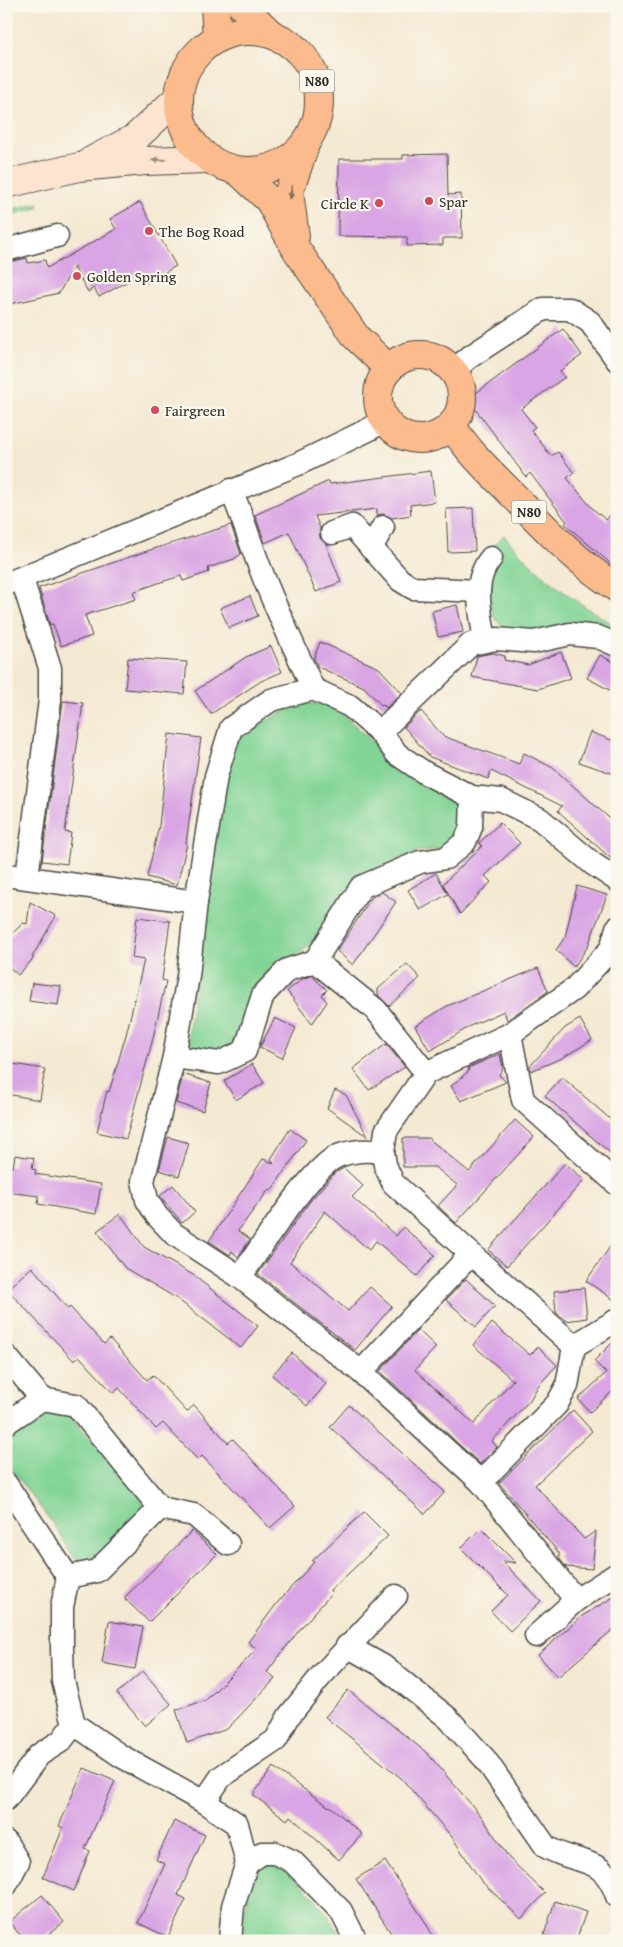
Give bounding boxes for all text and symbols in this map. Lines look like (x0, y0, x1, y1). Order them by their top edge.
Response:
road number: N80 (300, 70, 334, 92)
one-way arrow (150, 157, 166, 165)
one-way arrow (287, 184, 295, 200)
place label: Spar (439, 191, 468, 212)
place label: Circle K (321, 193, 369, 214)
marker: Spar (423, 195, 435, 207)
marker: Circle K (373, 197, 385, 209)
place label: The Bog Road (159, 221, 244, 242)
marker: The Bog Road (143, 225, 155, 237)
place label: Golden Spring (87, 266, 177, 287)
marker: Golden Spring (71, 270, 83, 282)
place label: Fairgreen (165, 400, 226, 421)
marker: Fairgreen (149, 404, 161, 416)
road number: N80 (512, 501, 546, 524)

